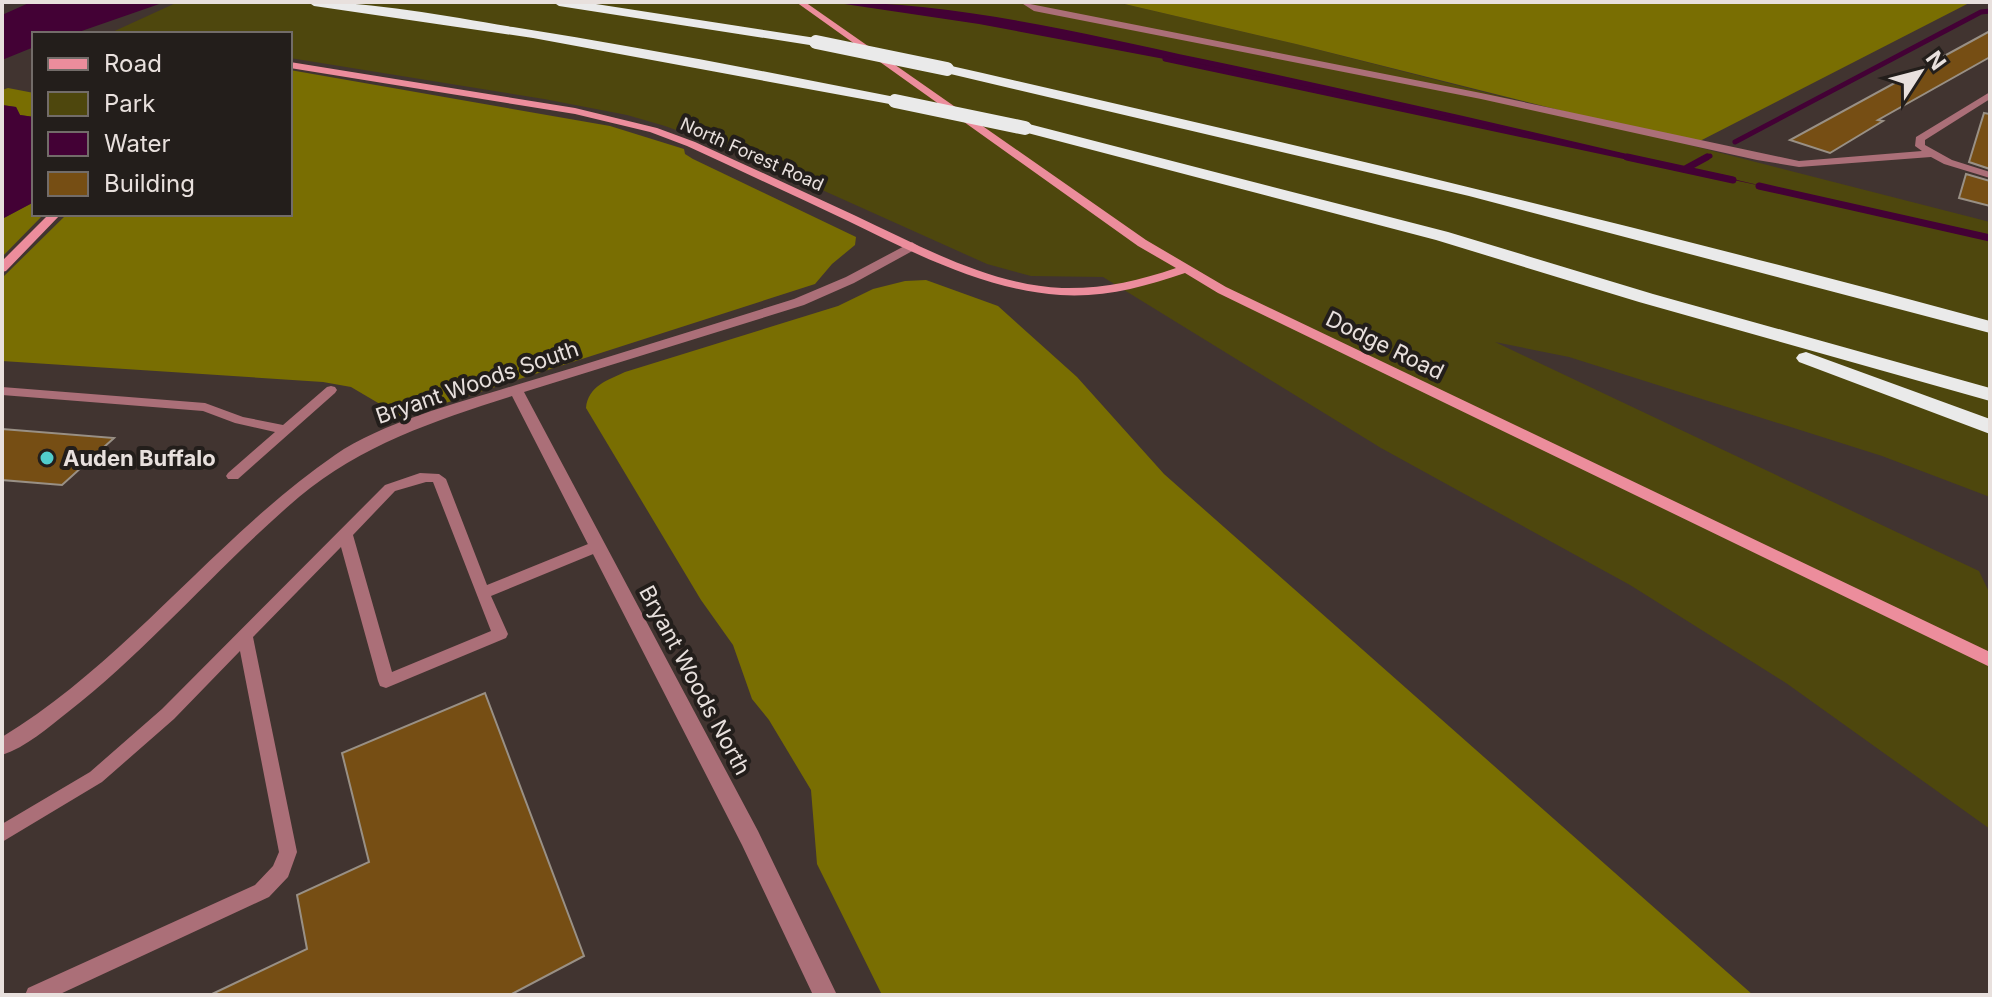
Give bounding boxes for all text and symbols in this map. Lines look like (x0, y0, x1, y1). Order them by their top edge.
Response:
legend (32, 32, 292, 216)
north arrow (1880, 32, 1960, 112)
text: N (1921, 46, 1952, 75)
text: Road (104, 49, 162, 78)
text: Park (104, 89, 155, 118)
street label: North Forest Road (677, 113, 827, 195)
text: Water (104, 129, 171, 158)
text: Building (104, 169, 195, 198)
street label: Dodge Road (1322, 305, 1448, 385)
street label: Bryant Woods South (372, 335, 582, 429)
place label: Auden Buffalo (63, 445, 216, 471)
marker: Auden Buffalo (38, 449, 56, 467)
street label: Bryant Woods North (634, 581, 756, 779)

